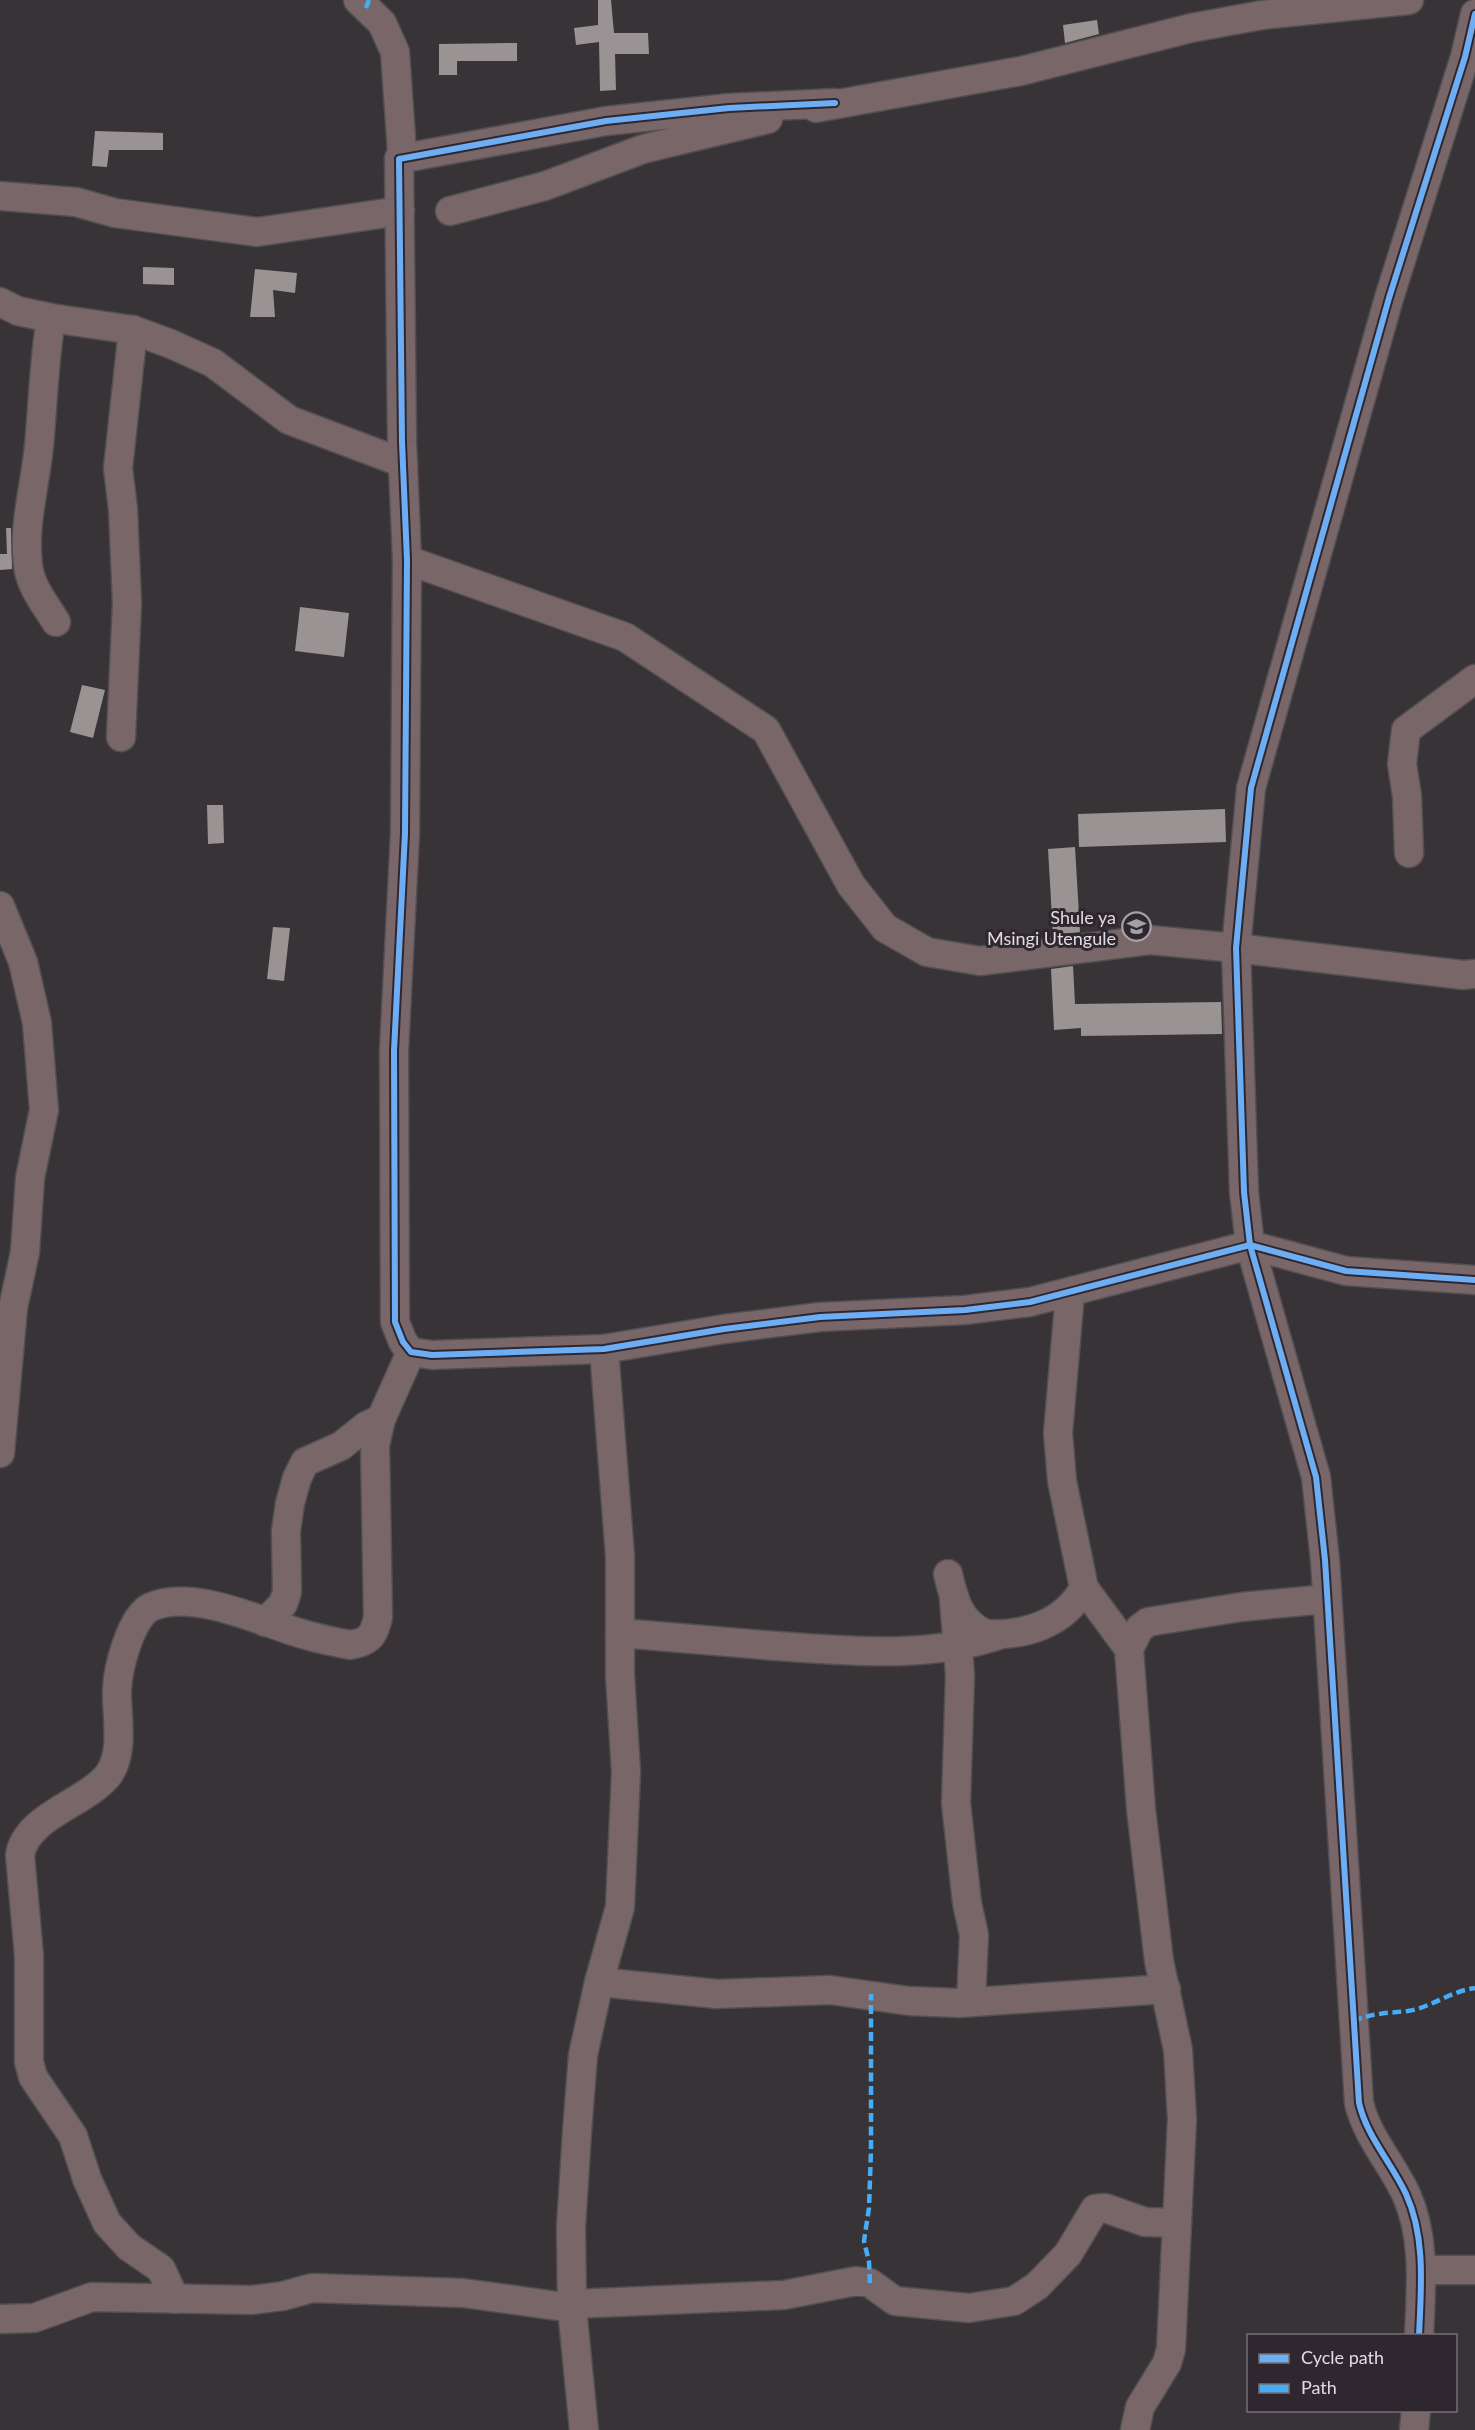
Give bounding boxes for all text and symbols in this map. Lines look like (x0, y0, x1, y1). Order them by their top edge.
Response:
place label: Shule ya Msingi Utengule (987, 906, 1116, 949)
school or university icon: Shule ya Msingi Utengule (1121, 911, 1153, 943)
legend (1247, 2334, 1457, 2412)
text: Cycle path (1301, 2346, 1384, 2368)
text: Path (1301, 2376, 1337, 2398)

